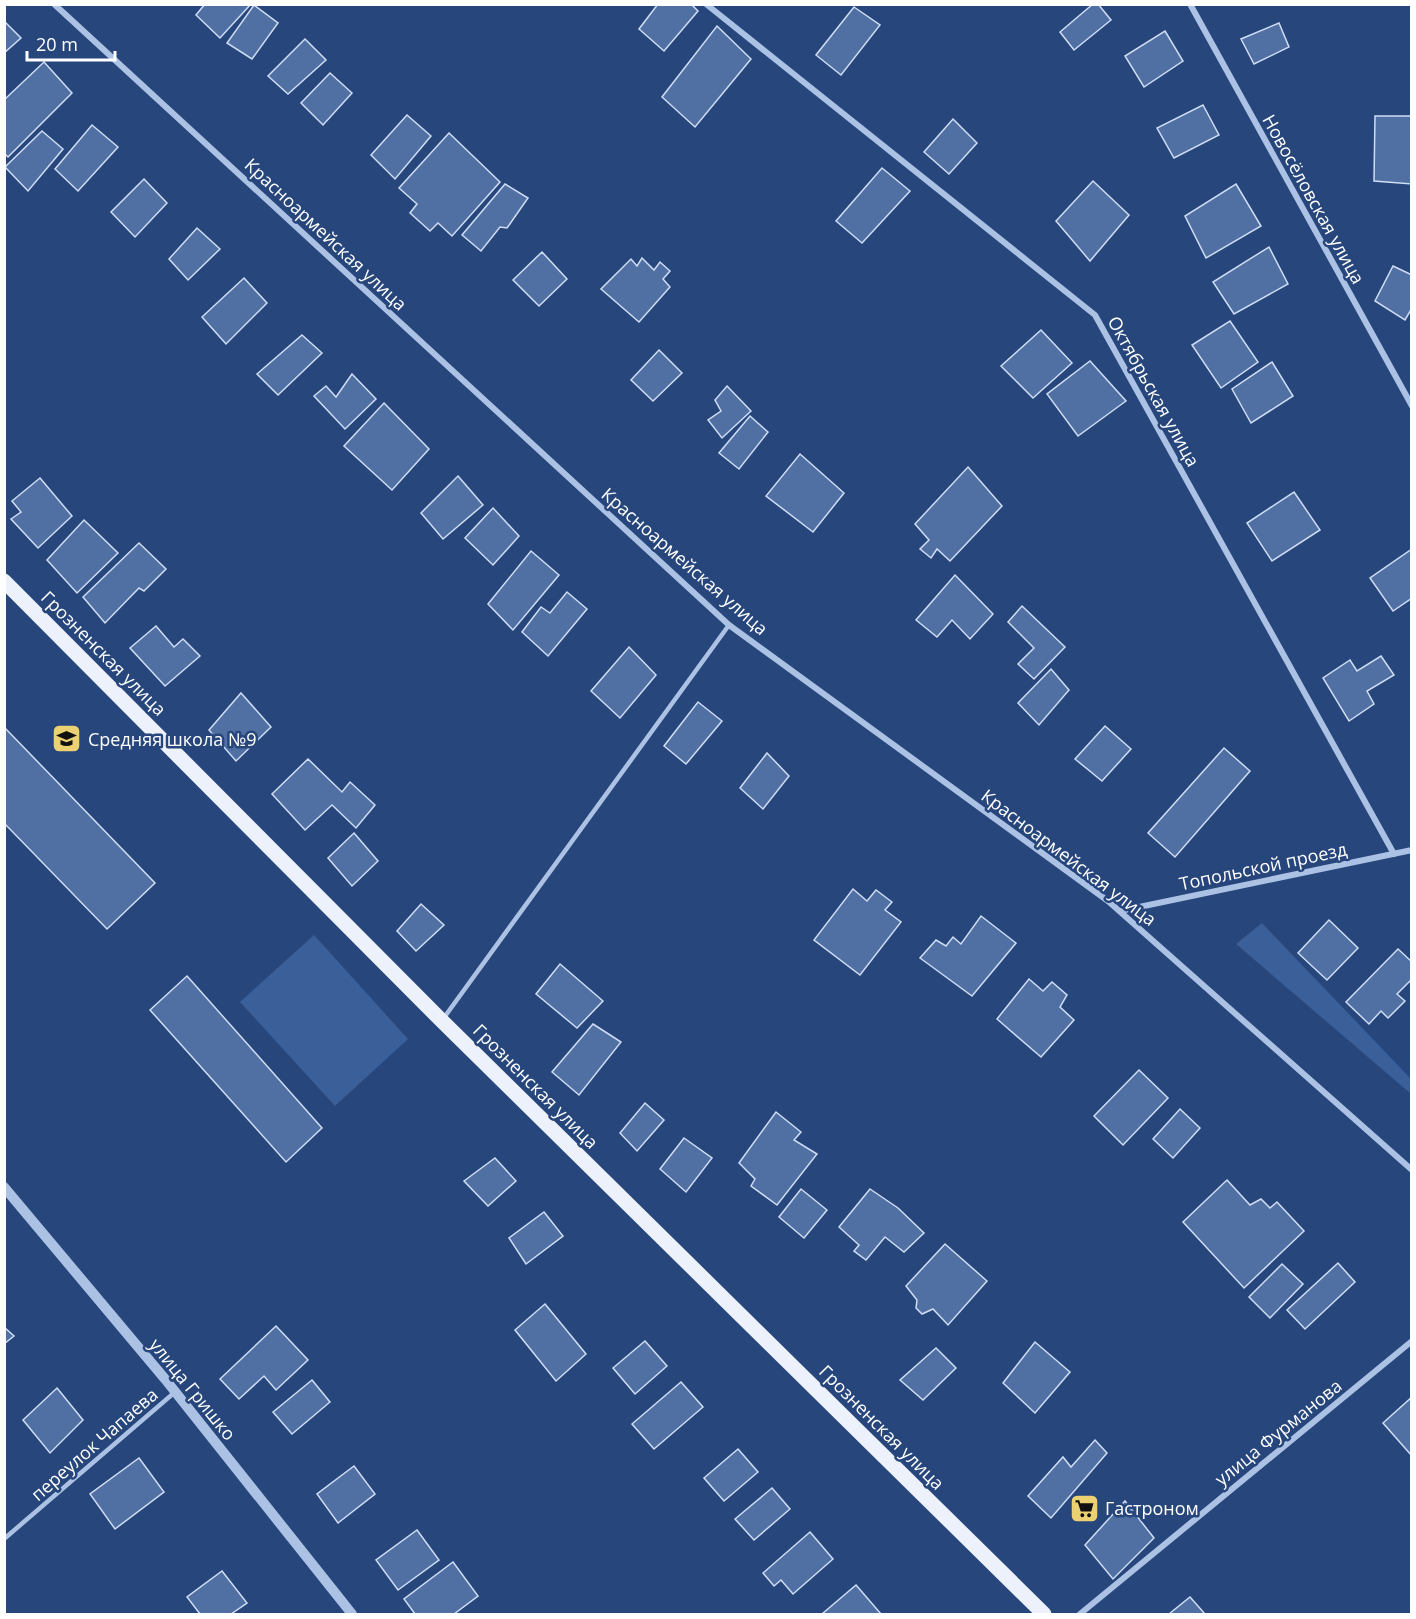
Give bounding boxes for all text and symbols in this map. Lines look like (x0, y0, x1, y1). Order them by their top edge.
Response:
scale bar (27, 24, 116, 62)
text: 20 m (36, 32, 78, 56)
street label: Новосёловская улица (1257, 110, 1371, 288)
street label: Красноармейская улица (240, 153, 412, 315)
street label: Октябрьская улица (1103, 311, 1205, 471)
street label: Красноармейская улица (597, 482, 773, 640)
street label: Грозненская улица (36, 585, 172, 721)
school or university icon: Средняя школа №9 (51, 723, 83, 755)
place label: Средняя школа №9 (88, 727, 257, 751)
street label: Красноармейская улица (977, 783, 1161, 931)
street label: Топольской проезд (1177, 837, 1349, 895)
street label: Грозненская улица (468, 1018, 604, 1154)
street label: улица Гришко (144, 1333, 242, 1445)
street label: Грозненская улица (814, 1359, 950, 1495)
street label: улица Фурманова (1210, 1373, 1346, 1491)
street label: переулок Чапаева (26, 1382, 162, 1506)
supermarket icon: Гастроном (1068, 1492, 1100, 1524)
place label: Гастроном (1105, 1496, 1199, 1520)

